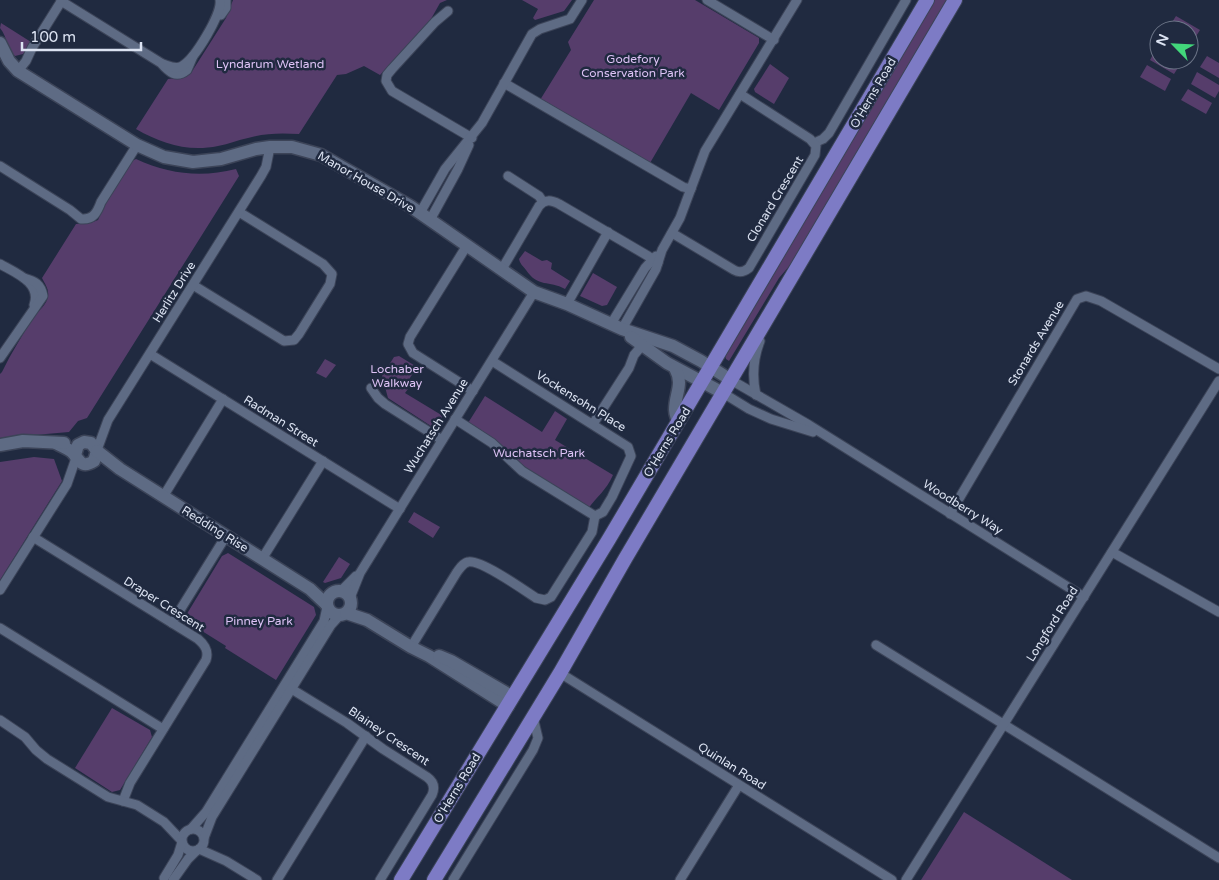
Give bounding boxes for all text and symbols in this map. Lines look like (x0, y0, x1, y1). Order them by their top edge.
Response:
scale bar (22, 20, 141, 52)
north arrow (1149, 20, 1199, 70)
text: 100 m (30, 28, 76, 46)
text: N (1153, 31, 1173, 49)
park label: Godefory Conservation Park (581, 52, 685, 80)
street label: O'Herns Road (847, 55, 899, 131)
park label: Lyndarum Wetland (216, 57, 324, 71)
street label: Manor House Drive (315, 149, 417, 216)
street label: Clonard Crescent (744, 153, 806, 245)
street label: Herlitz Drive (150, 259, 198, 325)
street label: Stonards Avenue (1005, 298, 1067, 388)
park label: Lochaber Walkway (370, 362, 424, 390)
street label: Vockensohn Place (533, 368, 629, 434)
street label: Wuchatsch Avenue (401, 376, 471, 476)
street label: Radman Street (241, 392, 321, 450)
street label: O'Herns Road (641, 405, 693, 479)
park label: Wuchatsch Park (493, 446, 585, 460)
street label: Woodberry Way (920, 477, 1006, 538)
street label: Redding Rise (179, 503, 251, 555)
street label: Draper Crescent (121, 574, 207, 635)
street label: Longford Road (1023, 584, 1081, 664)
park label: Pinney Park (225, 614, 293, 628)
street label: Blainey Crescent (346, 704, 432, 769)
street label: Quinlan Road (695, 740, 769, 792)
street label: O'Herns Road (431, 751, 483, 825)

